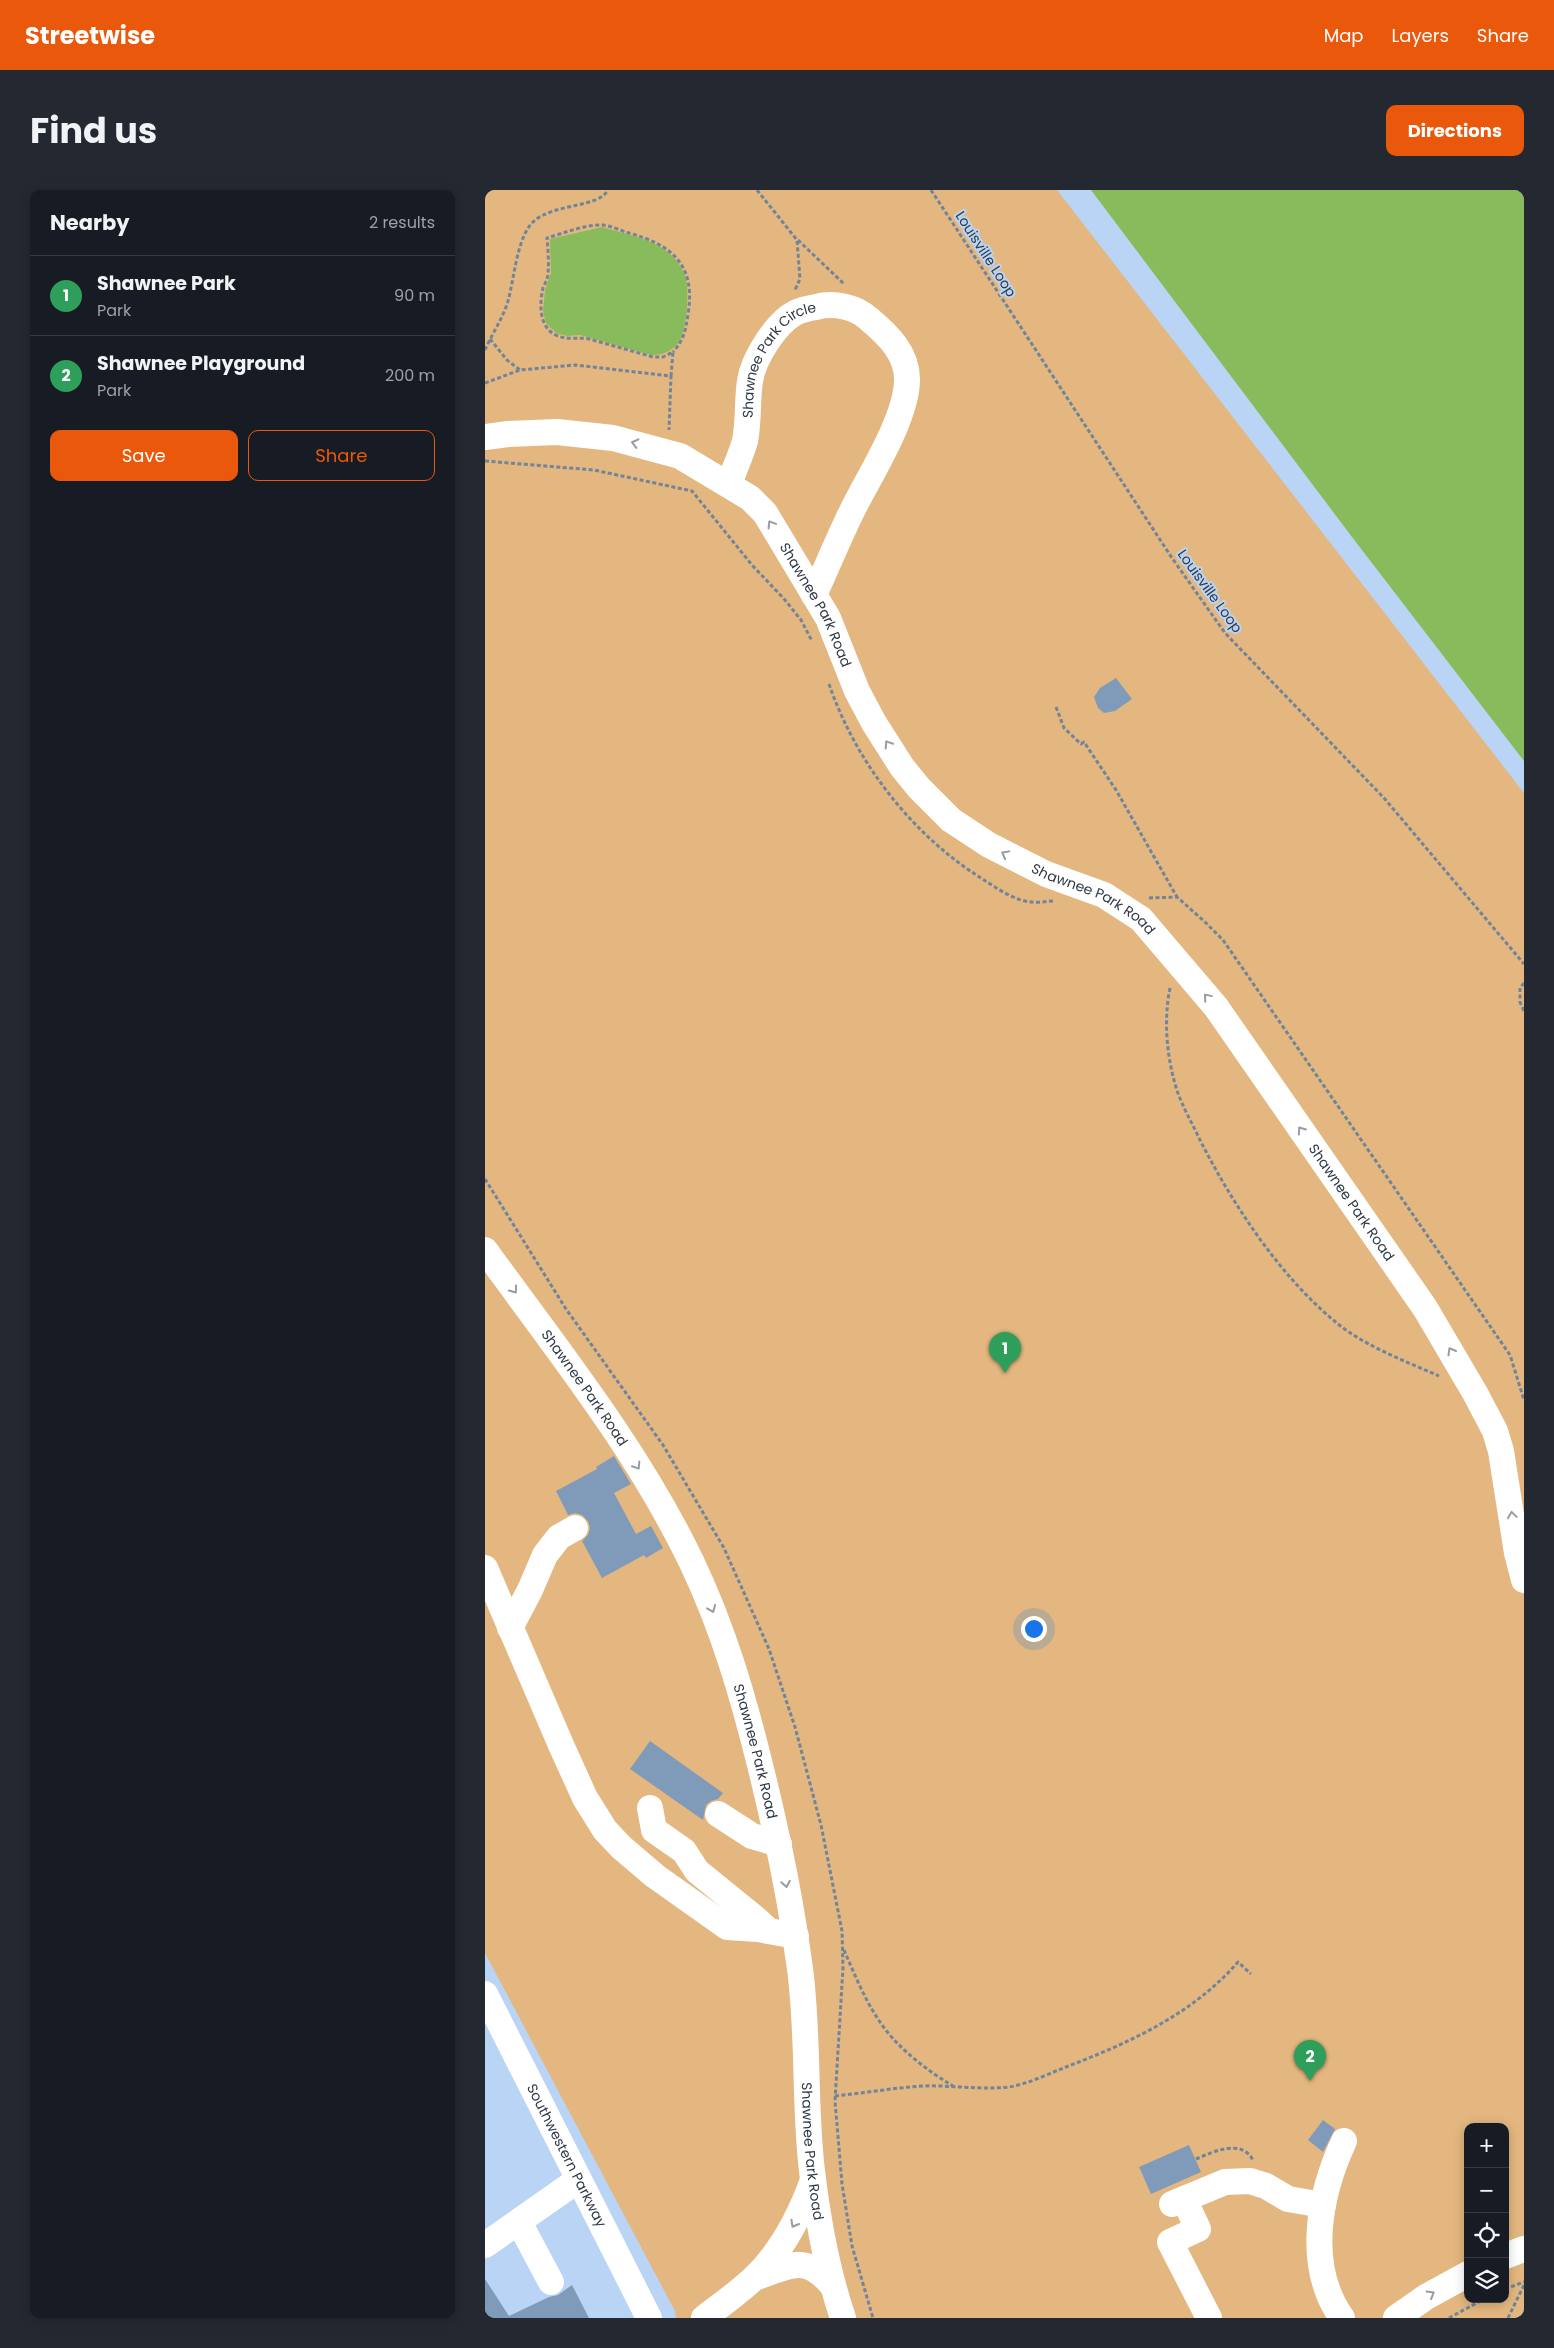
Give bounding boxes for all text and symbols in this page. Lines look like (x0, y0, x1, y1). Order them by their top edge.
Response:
text: Streetwise (25, 19, 155, 52)
text: Map (1324, 23, 1364, 48)
text: Layers (1392, 23, 1449, 48)
text: Share (1477, 23, 1529, 48)
button: Directions (1386, 105, 1524, 156)
text: Find us (30, 106, 157, 155)
street label: Louisville Loop (951, 207, 1021, 301)
text: Nearby (50, 208, 130, 237)
text: 2 results (369, 211, 435, 234)
text: Shawnee Park (97, 270, 236, 297)
text: 1 (63, 284, 69, 307)
text: 90 m (394, 284, 435, 307)
street label: Shawnee Park Circle (738, 297, 818, 419)
text: Park (97, 299, 131, 322)
text: Shawnee Playground (97, 350, 305, 377)
text: 2 (61, 364, 71, 387)
text: 200 m (385, 364, 435, 387)
text: Park (97, 379, 131, 402)
button: Save (50, 430, 238, 481)
button: Share (248, 430, 435, 481)
one-way arrow (630, 438, 639, 449)
one-way arrow (768, 520, 778, 529)
street label: Shawnee Park Road (775, 539, 856, 670)
street label: Louisville Loop (1173, 545, 1247, 637)
one-way arrow (884, 741, 894, 750)
one-way arrow (1001, 850, 1010, 860)
street label: Shawnee Park Road (1028, 858, 1160, 939)
one-way arrow (1205, 994, 1213, 1003)
one-way arrow (1298, 1126, 1307, 1136)
street label: Shawnee Park Road (1304, 1140, 1399, 1265)
one-way arrow (508, 1284, 516, 1293)
street label: Shawnee Park Road (537, 1325, 633, 1450)
pin: 1 (989, 1332, 1021, 1373)
one-way arrow (1447, 1348, 1457, 1357)
one-way arrow (631, 1460, 640, 1469)
one-way arrow (1507, 1510, 1518, 1518)
one-way arrow (706, 1604, 716, 1613)
your location (1021, 1616, 1047, 1642)
street label: Shawnee Park Road (729, 1681, 782, 1821)
one-way arrow (780, 1880, 790, 1889)
pin: 2 (1294, 2040, 1326, 2081)
street label: Southwestern Parkway (522, 2080, 611, 2231)
street label: Shawnee Park Road (797, 2082, 829, 2222)
map controls (1464, 2123, 1509, 2303)
button: + (1464, 2123, 1509, 2168)
button: − (1464, 2168, 1509, 2213)
button: locate (1464, 2213, 1509, 2258)
one-way arrow (791, 2218, 801, 2227)
button: layers (1464, 2258, 1509, 2303)
one-way arrow (1425, 2291, 1434, 2300)

